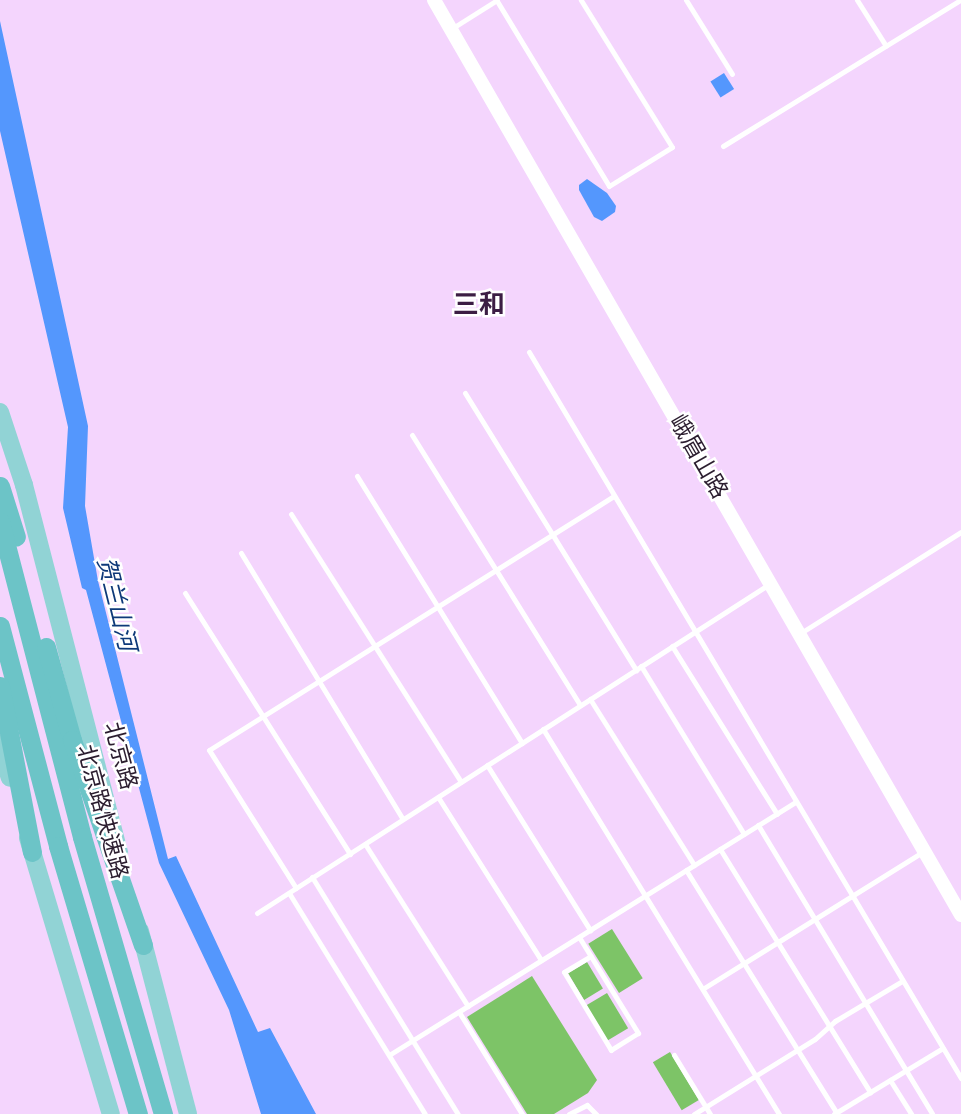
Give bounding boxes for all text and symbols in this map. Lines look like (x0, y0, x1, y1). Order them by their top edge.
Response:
district label: 三和 (453, 289, 505, 321)
street label: 峨眉山路 (663, 410, 733, 504)
water label: 贺兰山河 (90, 554, 142, 654)
street label: 北京路 (98, 719, 142, 793)
street label: 北京路快速路 (71, 742, 133, 882)

